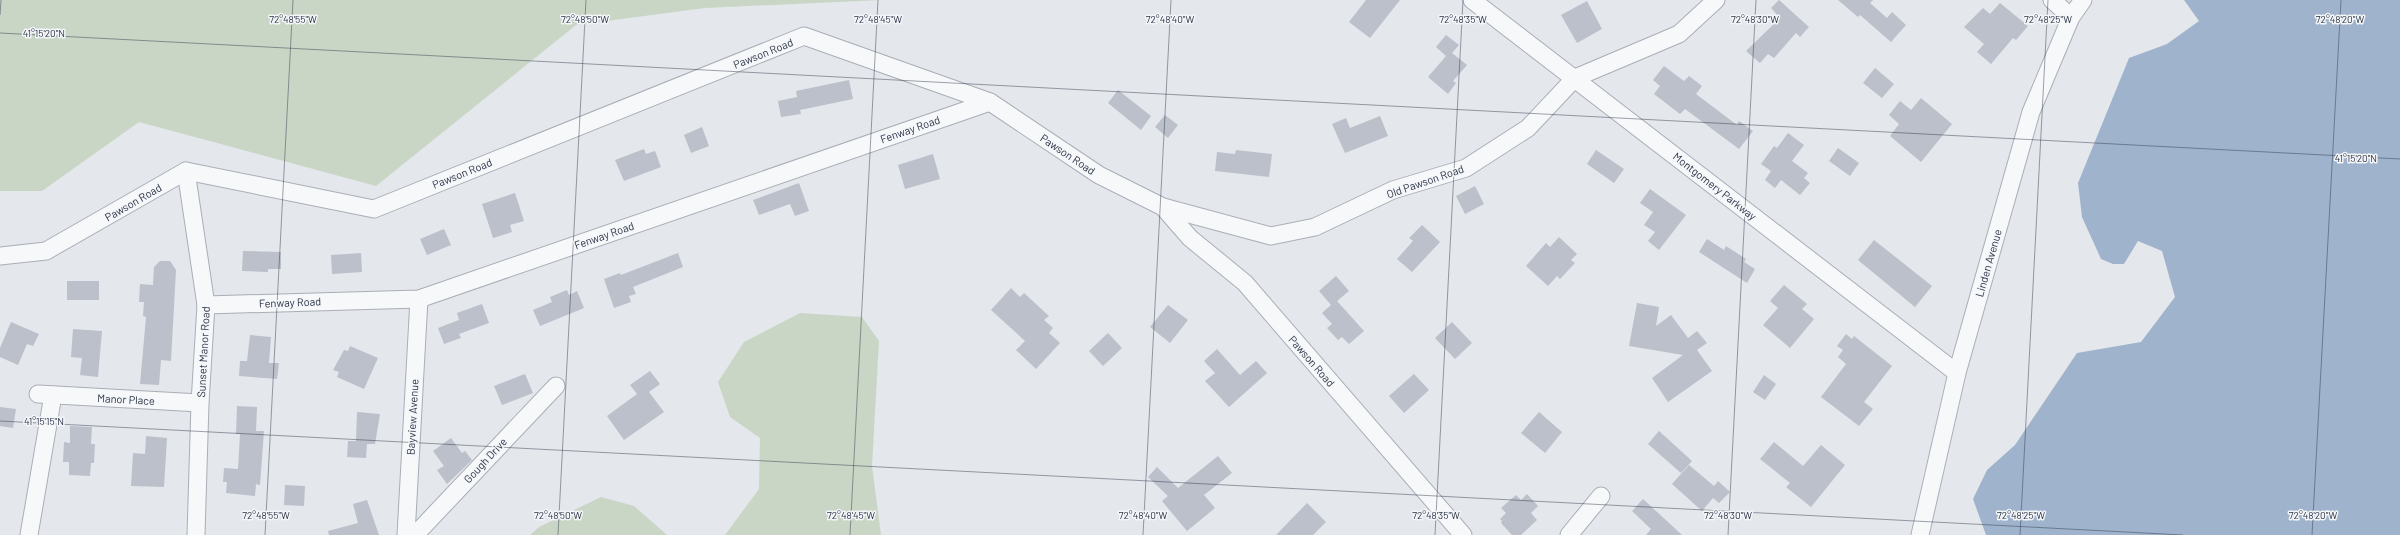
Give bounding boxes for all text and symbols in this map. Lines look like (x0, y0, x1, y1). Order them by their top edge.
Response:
text: 72°48'55"W (269, 13, 317, 25)
text: 72°48'50"W (561, 13, 609, 25)
text: 72°48'45"W (854, 13, 902, 25)
text: 72°48'40"W (1146, 13, 1194, 25)
text: 72°48'35"W (1439, 13, 1487, 25)
text: 72°48'30"W (1731, 13, 1779, 25)
text: 72°48'25"W (2024, 13, 2072, 25)
text: 72°48'20"W (2316, 13, 2364, 25)
text: 41°15'20"N (23, 27, 65, 39)
street label: Pawson Road (731, 35, 795, 71)
street label: Fenway Road (878, 113, 942, 145)
street label: Pawson Road (1038, 131, 1098, 177)
street label: Montgomery Parkway (1671, 149, 1759, 223)
text: 41°15'20"N (2335, 152, 2377, 164)
street label: Pawson Road (430, 155, 494, 191)
street label: Old Pawson Road (1385, 162, 1465, 200)
street label: Pawson Road (102, 181, 164, 223)
street label: Fenway Road (572, 219, 636, 251)
street label: Linden Avenue (1972, 228, 2004, 298)
street label: Fenway Road (259, 294, 321, 310)
street label: Sunset Manor Road (194, 306, 212, 398)
street label: Pawson Road (1286, 333, 1338, 389)
street label: Bayview Avenue (404, 378, 420, 455)
street label: Manor Place (97, 391, 155, 407)
text: 41°15'15"N (24, 415, 64, 427)
street label: Gough Drive (461, 435, 509, 485)
text: 72°48'55"W (242, 509, 290, 521)
text: 72°48'50"W (534, 509, 582, 521)
text: 72°48'45"W (827, 509, 875, 521)
text: 72°48'40"W (1119, 509, 1167, 521)
text: 72°48'35"W (1412, 509, 1460, 521)
text: 72°48'30"W (1704, 509, 1752, 521)
text: 72°48'25"W (1997, 509, 2045, 521)
text: 72°48'20"W (2289, 509, 2337, 521)

